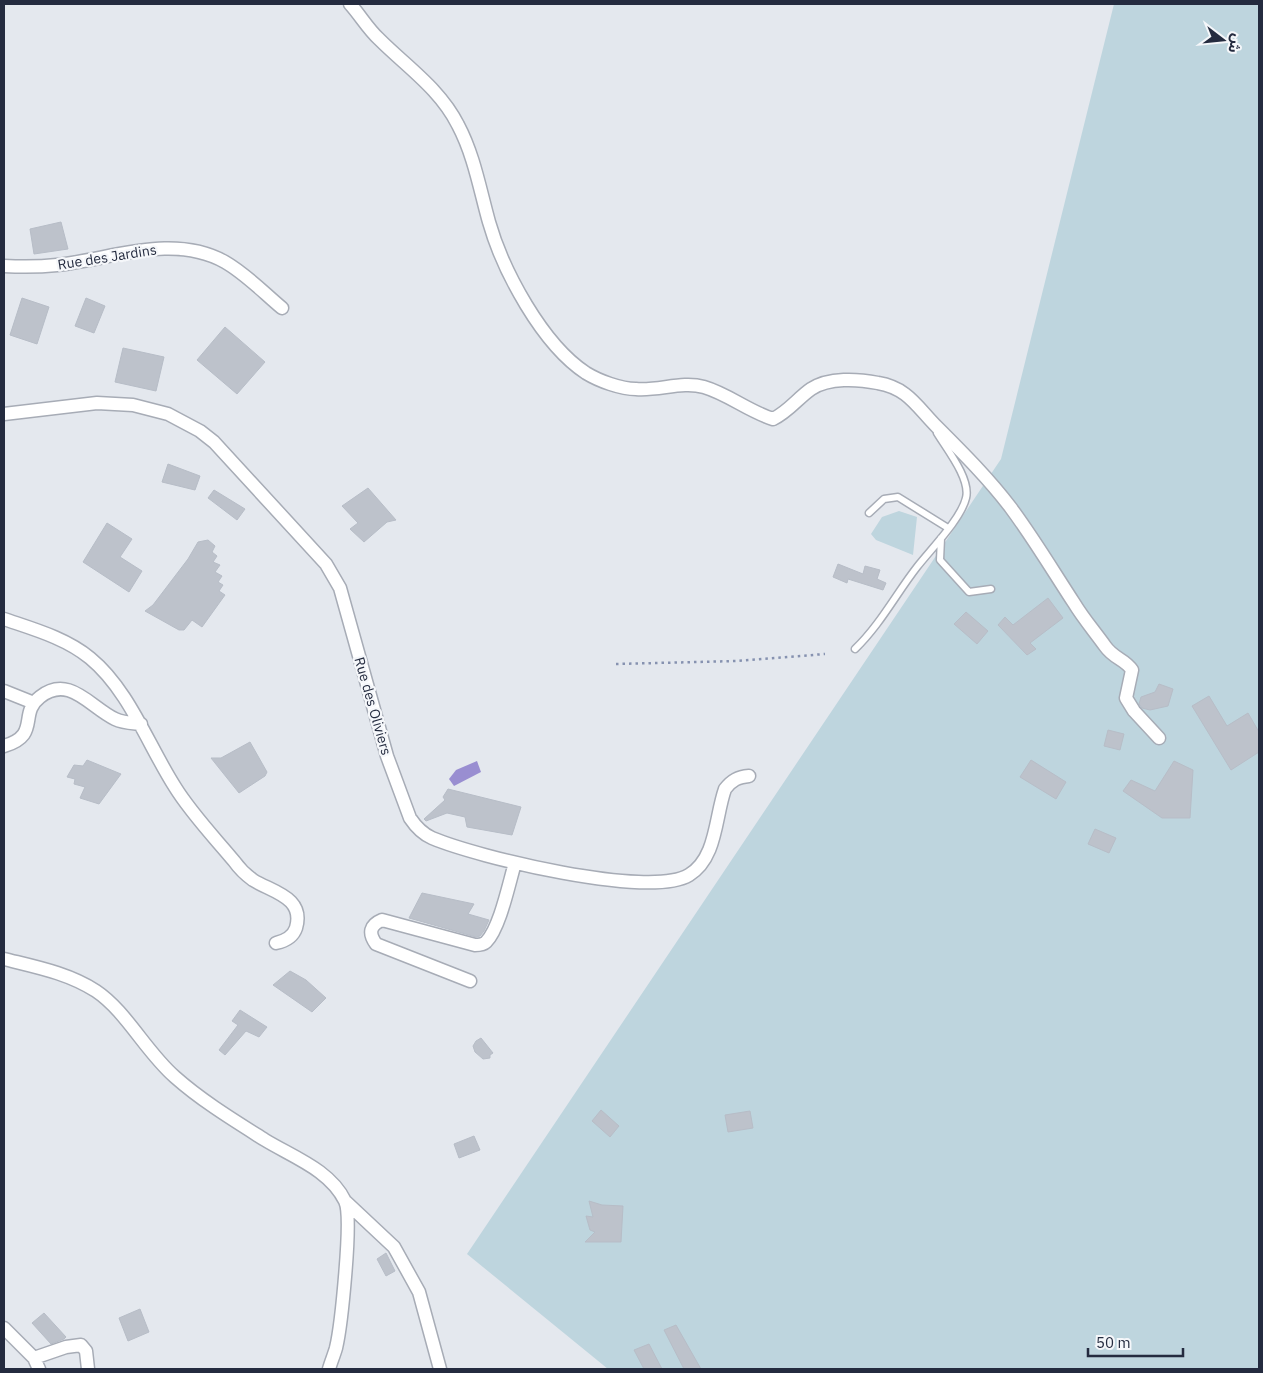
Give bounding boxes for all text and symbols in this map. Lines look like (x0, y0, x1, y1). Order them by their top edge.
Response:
north arrow (1198, 15, 1248, 65)
text: ش (1224, 32, 1247, 55)
street label: Rue des Jardins (56, 240, 158, 274)
street label: Rue des Oliviers (350, 655, 396, 757)
scale bar (1088, 1326, 1183, 1358)
text: 50 m (1096, 1333, 1131, 1352)

